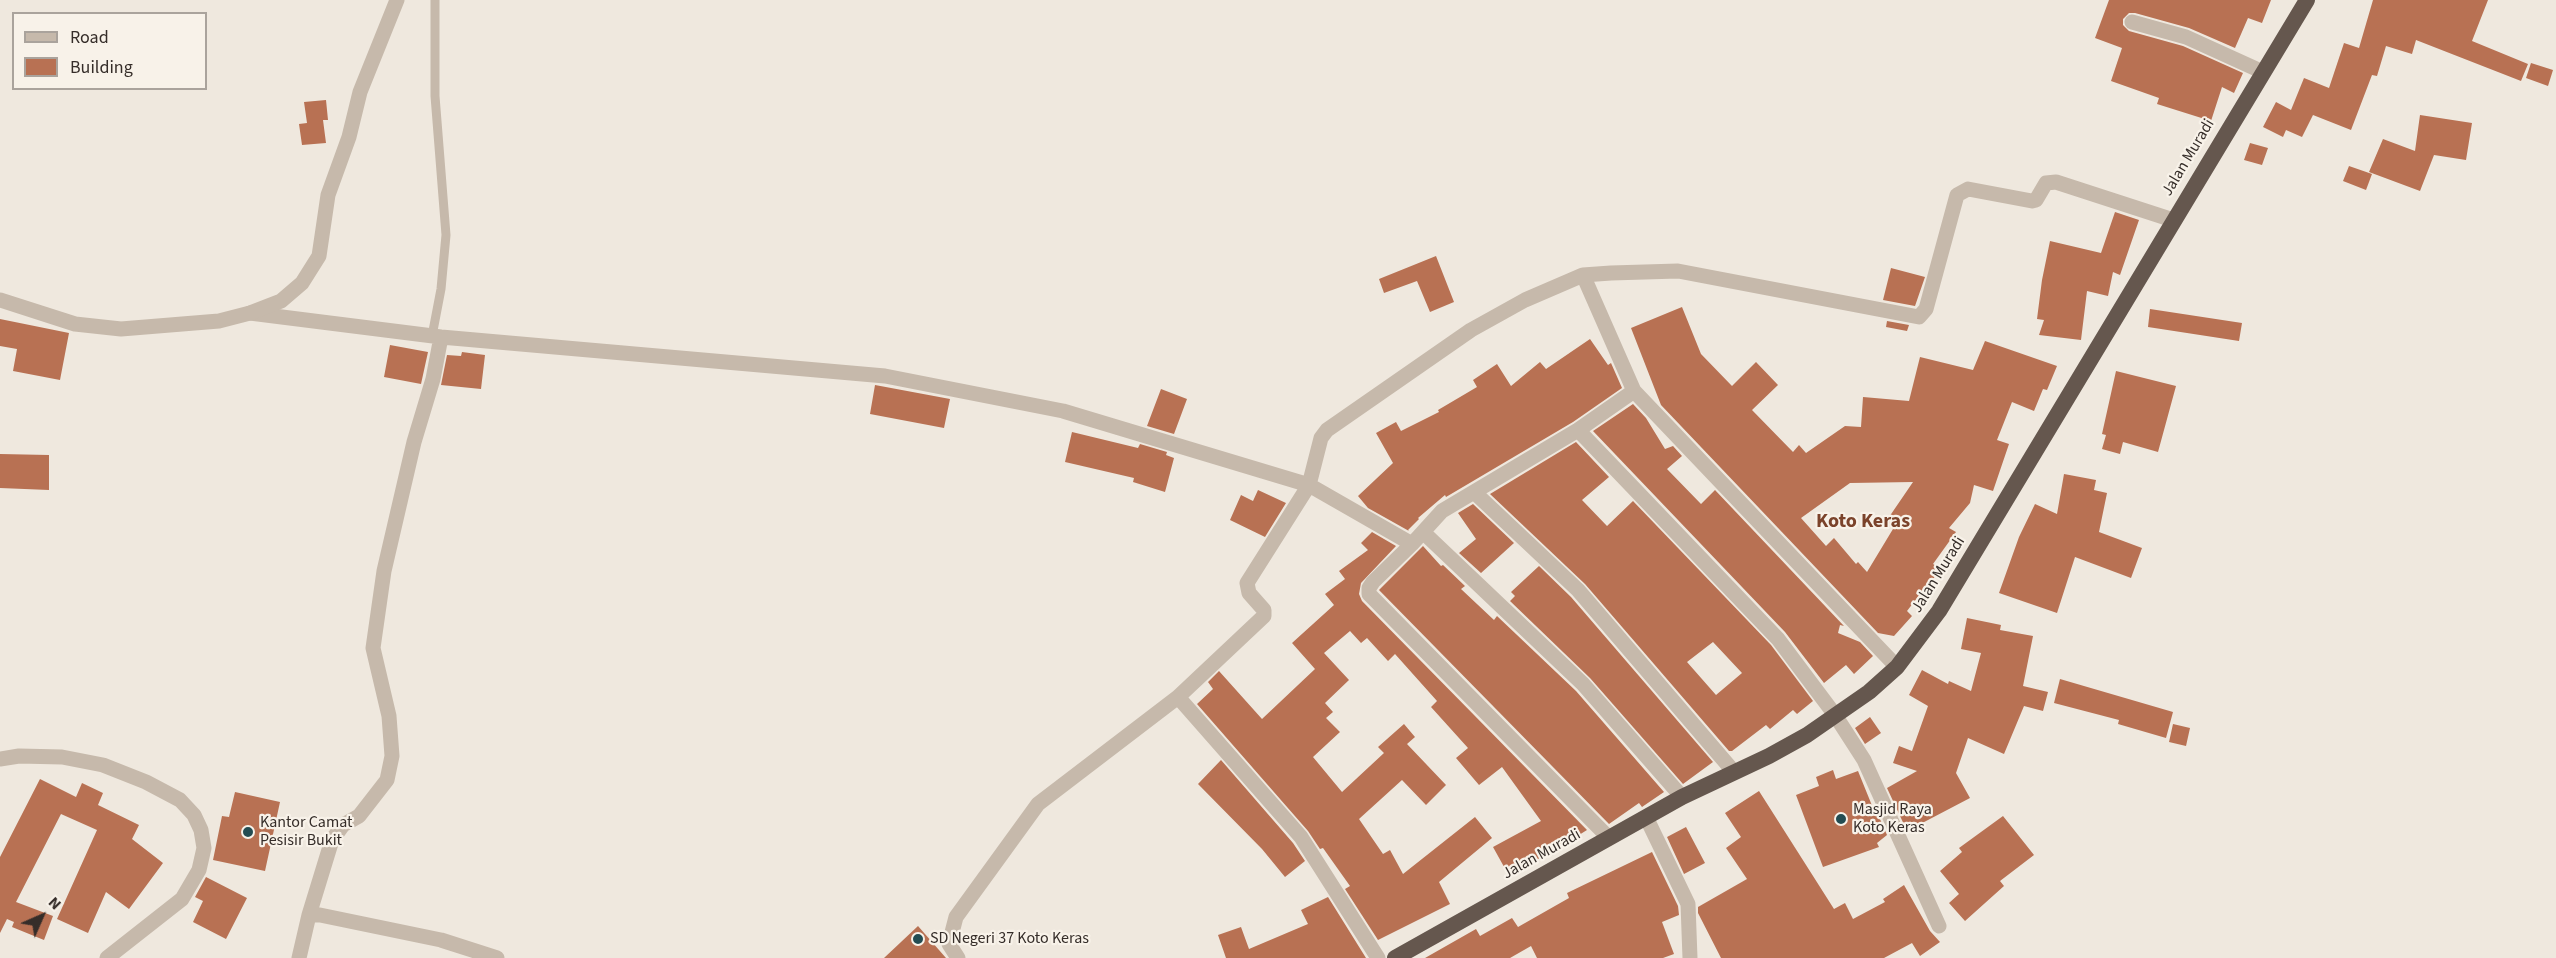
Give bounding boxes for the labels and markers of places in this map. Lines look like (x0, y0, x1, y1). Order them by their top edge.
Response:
place label: Masjid Raya Koto Keras (1853, 800, 1932, 838)
marker: Masjid Raya Koto Keras (1834, 812, 1848, 826)
place label: Kantor Camat Pesisir Bukit (260, 813, 352, 851)
marker: Kantor Camat Pesisir Bukit (241, 825, 255, 839)
place label: SD Negeri 37 Koto Keras (930, 929, 1089, 949)
marker: SD Negeri 37 Koto Keras (911, 932, 925, 946)

